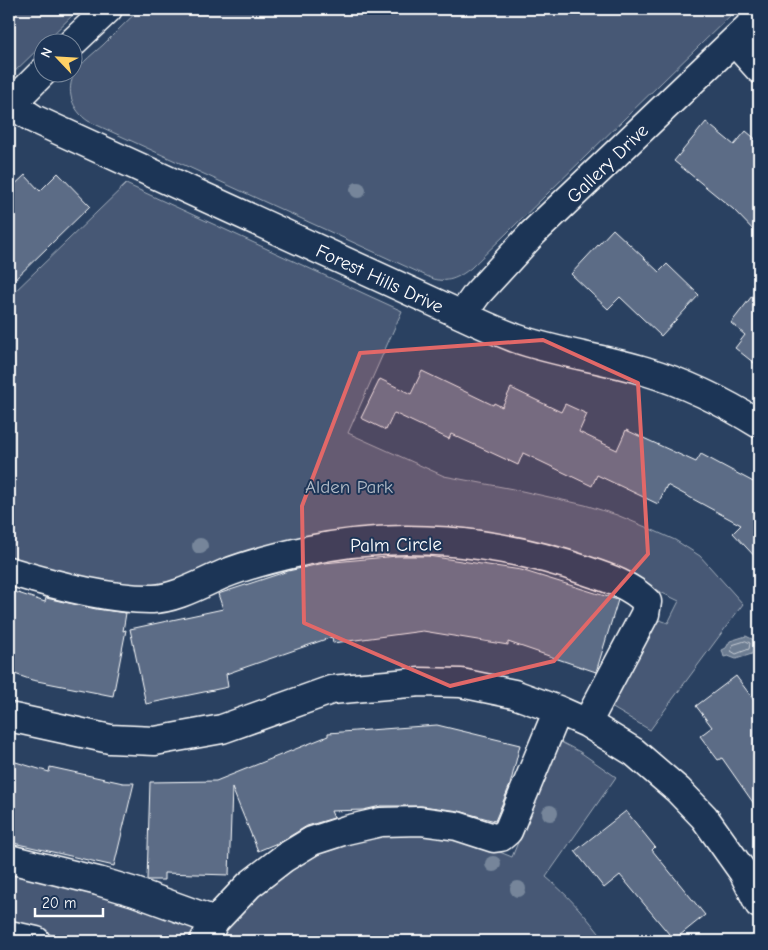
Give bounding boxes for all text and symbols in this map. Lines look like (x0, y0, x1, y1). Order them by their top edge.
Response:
north arrow (32, 32, 82, 82)
text: N (37, 45, 56, 60)
street label: Gallery Drive (562, 119, 653, 208)
street label: Forest Hills Drive (312, 240, 447, 318)
park label: Alden Park (305, 476, 394, 498)
street label: Palm Circle (350, 533, 442, 557)
scale bar (35, 885, 102, 917)
text: 20 m (42, 894, 76, 912)

